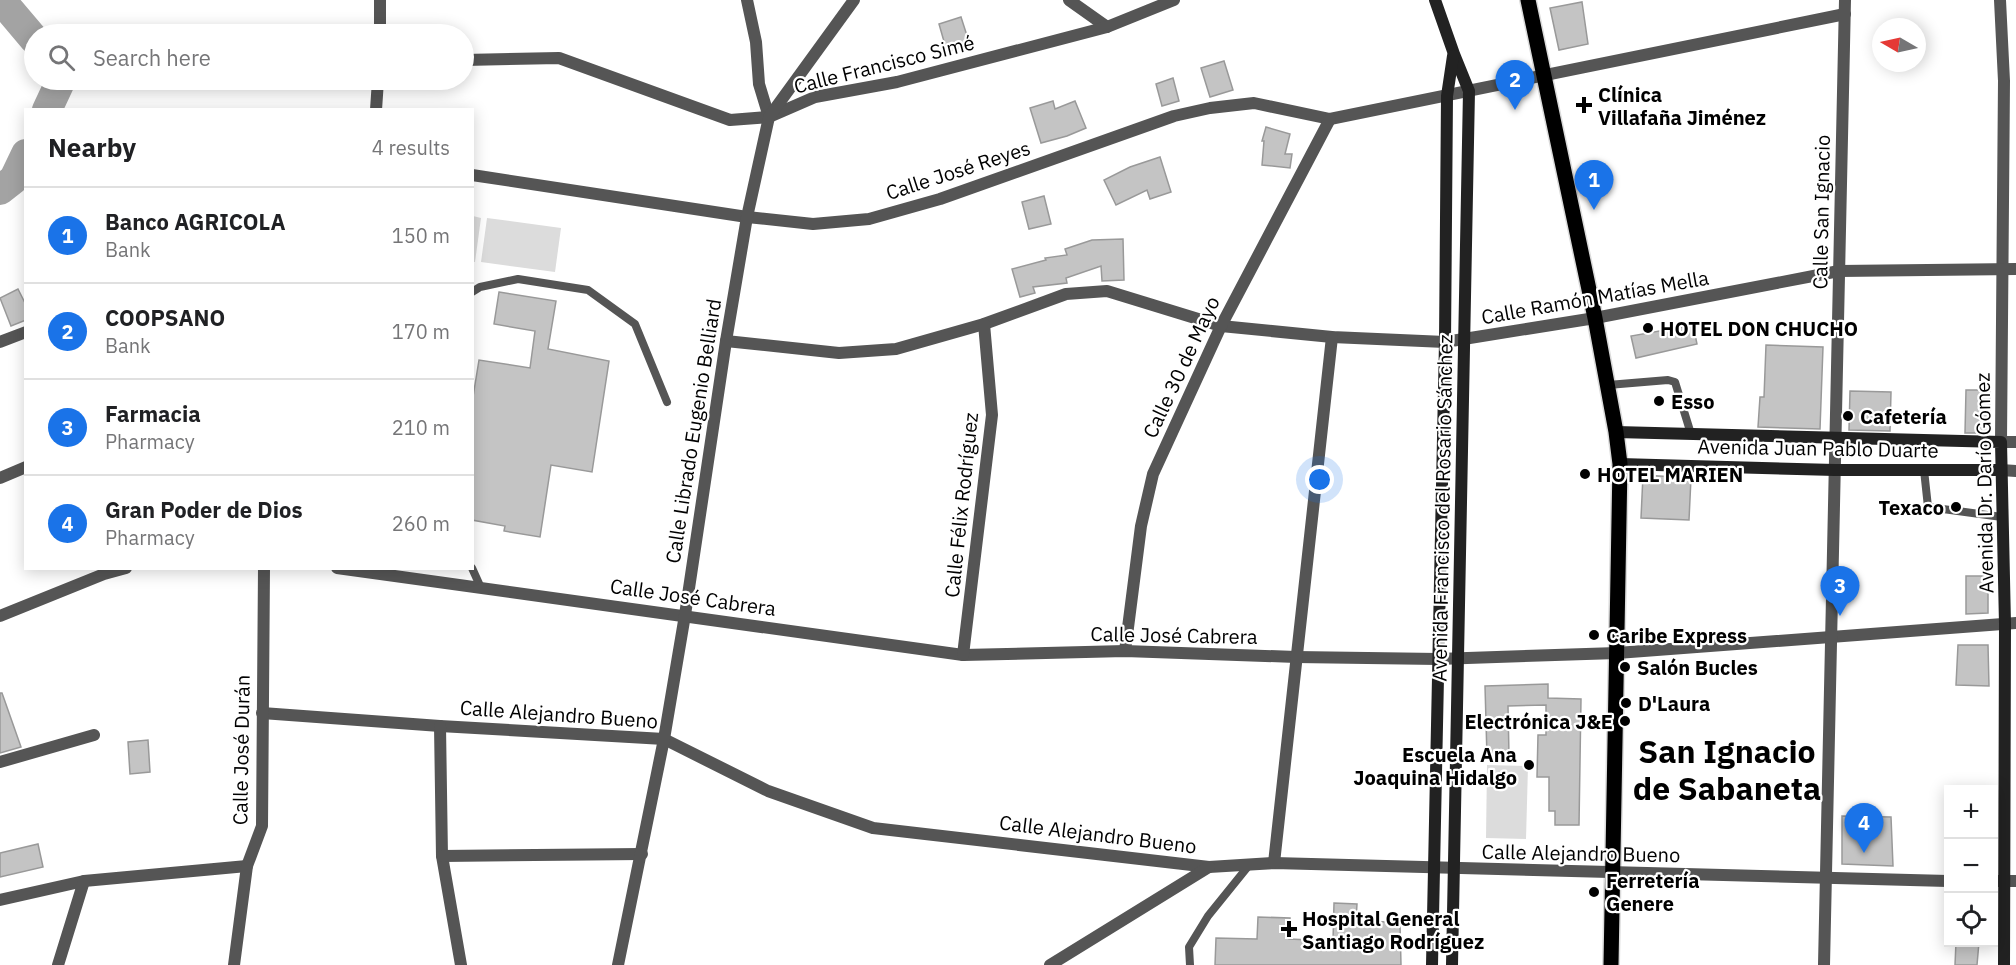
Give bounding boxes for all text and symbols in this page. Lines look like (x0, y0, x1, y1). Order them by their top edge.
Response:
north arrow (1872, 18, 1926, 72)
search box (24, 24, 474, 90)
street label: Calle Francisco Simé (791, 28, 977, 100)
icon: search (45, 41, 78, 74)
text: Search here (93, 43, 211, 72)
pin: 2 (1496, 60, 1534, 110)
place label: Clínica Villafaña Jiménez (1598, 81, 1766, 131)
marker: Clínica Villafaña Jiménez (1575, 96, 1593, 114)
text: Nearby (48, 130, 136, 164)
text: 4 results (372, 134, 450, 161)
street label: Calle José Reyes (882, 134, 1034, 206)
street label: Calle San Ignacio (1806, 134, 1836, 290)
pin: 1 (1574, 160, 1614, 210)
text: Banco AGRICOLA (105, 207, 286, 236)
text: 1 (62, 222, 74, 249)
text: 150 m (392, 222, 450, 249)
text: Bank (105, 236, 151, 263)
street label: Calle Ramón Matías Mella (1479, 264, 1711, 330)
street label: Calle 30 de Mayo (1136, 292, 1226, 442)
street label: Calle Librado Eugenio Belliard (659, 297, 727, 565)
text: COOPSANO (105, 303, 225, 332)
place label: HOTEL DON CHUCHO (1660, 315, 1858, 342)
text: 2 (62, 318, 74, 345)
text: 170 m (392, 318, 450, 345)
marker: HOTEL DON CHUCHO (1641, 321, 1655, 335)
text: Bank (105, 332, 151, 359)
street label: Avenida Francisco del Rosario Sánchez (1425, 334, 1459, 682)
street label: Avenida Dr. Darío Gómez (1969, 372, 1999, 594)
place label: Esso (1671, 388, 1714, 415)
marker: Esso (1652, 394, 1666, 408)
text: Farmacia (105, 399, 201, 428)
place label: Cafetería (1860, 403, 1947, 430)
marker: Cafetería (1841, 409, 1855, 423)
street label: Calle Félix Rodríguez (938, 411, 984, 599)
text: 3 (62, 414, 74, 441)
text: 210 m (392, 414, 450, 441)
text: Pharmacy (105, 428, 195, 455)
street label: Avenida Juan Pablo Duarte (1697, 432, 1939, 464)
place label: HOTEL MARIEN (1597, 461, 1743, 488)
your location (1305, 465, 1334, 494)
marker: HOTEL MARIEN (1578, 467, 1592, 481)
place label: Texaco (1879, 494, 1944, 521)
text: Gran Poder de Dios (105, 495, 303, 524)
marker: Texaco (1949, 500, 1963, 514)
text: 4 (62, 510, 74, 537)
text: 260 m (392, 510, 450, 537)
text: Pharmacy (105, 524, 195, 551)
pin: 3 (1820, 566, 1860, 616)
street label: Calle José Cabrera (608, 572, 778, 622)
street label: Calle José Cabrera (1090, 620, 1258, 650)
place label: Caribe Express (1606, 622, 1747, 649)
marker: Caribe Express (1587, 628, 1601, 642)
place label: Salón Bucles (1637, 654, 1758, 681)
marker: Salón Bucles (1618, 660, 1632, 674)
street label: Calle José Durán (226, 675, 256, 825)
place label: D'Laura (1638, 690, 1710, 717)
street label: Calle Alejandro Bueno (459, 694, 659, 734)
marker: D'Laura (1619, 696, 1633, 710)
place label: Electrónica J&E (1464, 708, 1613, 735)
marker: Electrónica J&E (1618, 714, 1632, 728)
district label: San Ignacio de Sabaneta (1633, 730, 1821, 809)
place label: Escuela Ana Joaquina Hidalgo (1353, 741, 1517, 791)
marker: Escuela Ana Joaquina Hidalgo (1522, 758, 1536, 772)
map controls (1944, 785, 1998, 947)
button: + (1944, 785, 1998, 839)
pin: 4 (1844, 804, 1884, 853)
street label: Calle Alejandro Bueno (998, 808, 1198, 860)
street label: Calle Alejandro Bueno (1481, 838, 1681, 868)
button: − (1944, 839, 1998, 893)
place label: Ferretería Genere (1606, 867, 1700, 917)
marker: Ferretería Genere (1587, 885, 1601, 899)
button: locate (1944, 893, 1998, 947)
place label: Hospital General Santiago Rodríguez (1302, 905, 1484, 955)
marker: Hospital General Santiago Rodríguez (1280, 920, 1298, 938)

